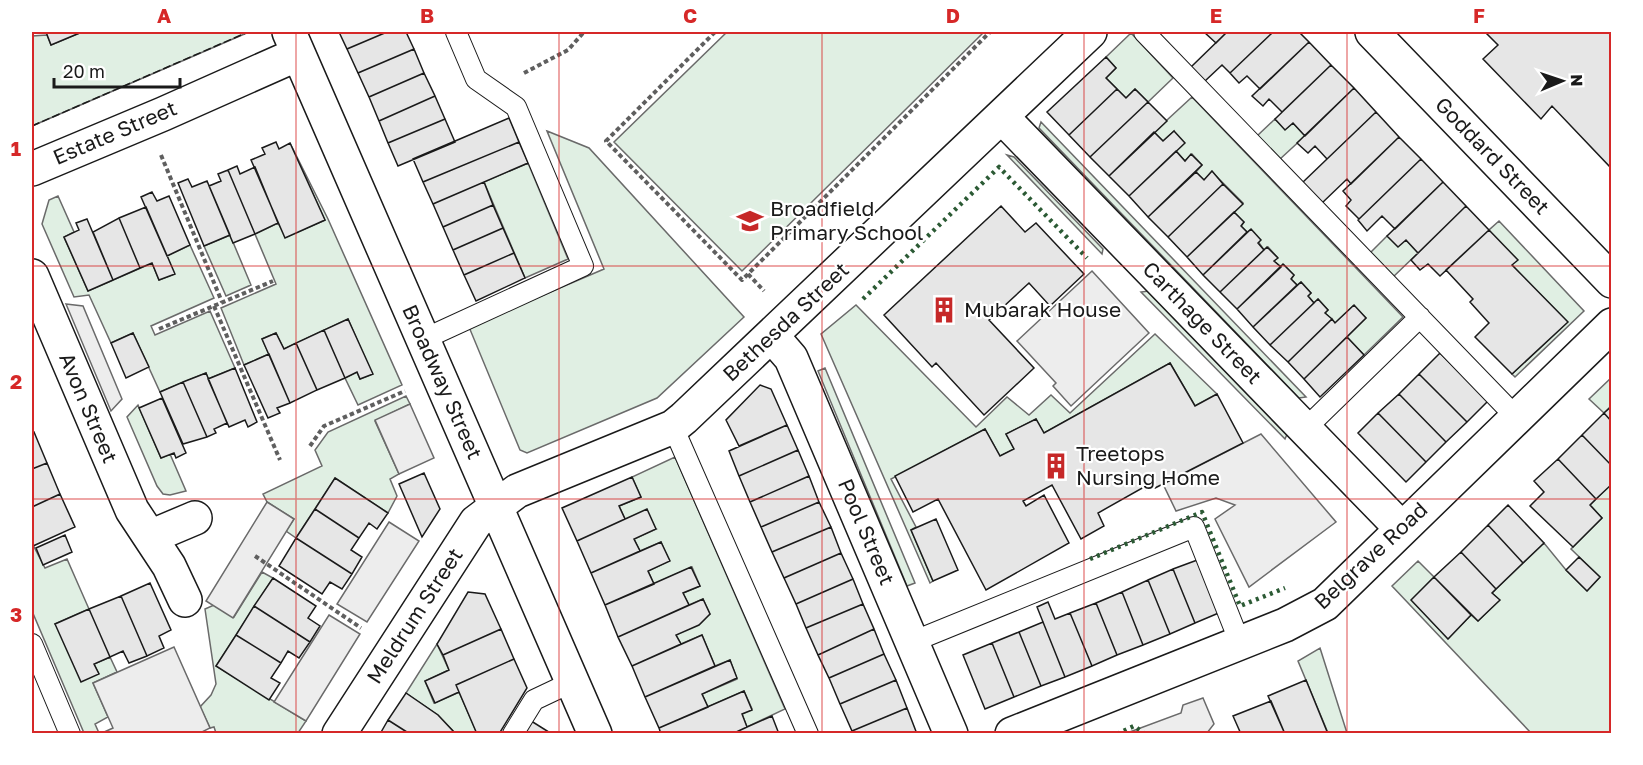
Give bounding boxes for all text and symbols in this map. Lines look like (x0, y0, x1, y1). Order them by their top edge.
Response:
text: A (157, 3, 171, 27)
text: B (420, 3, 434, 27)
text: C (683, 3, 697, 27)
text: D (946, 3, 960, 27)
text: E (1210, 3, 1222, 27)
text: F (1473, 3, 1485, 27)
scale bar (54, 51, 180, 89)
north arrow (1532, 51, 1592, 111)
text: 20 m (63, 60, 105, 82)
text: N (1567, 74, 1587, 87)
street label: Goddard Street (1430, 91, 1555, 220)
street label: Estate Street (49, 94, 180, 170)
text: 1 (11, 136, 21, 160)
place label: Broadfield Primary School (770, 195, 924, 245)
school or university icon: Broadfield Primary School (735, 206, 765, 236)
street label: Bethesda Street (717, 256, 854, 386)
street label: Carthage Street (1138, 256, 1268, 389)
building icon: Mubarak House (929, 295, 959, 325)
place label: Mubarak House (964, 296, 1121, 322)
street label: Broadway Street (397, 300, 489, 463)
street label: Avon Street (54, 349, 124, 467)
text: 2 (10, 369, 22, 393)
place label: Treetops Nursing Home (1076, 440, 1220, 490)
building icon: Treetops Nursing Home (1041, 451, 1071, 481)
street label: Pool Street (833, 475, 901, 589)
street label: Belgrave Road (1308, 496, 1432, 614)
street label: Meldrum Street (361, 543, 468, 688)
text: 3 (10, 602, 22, 626)

